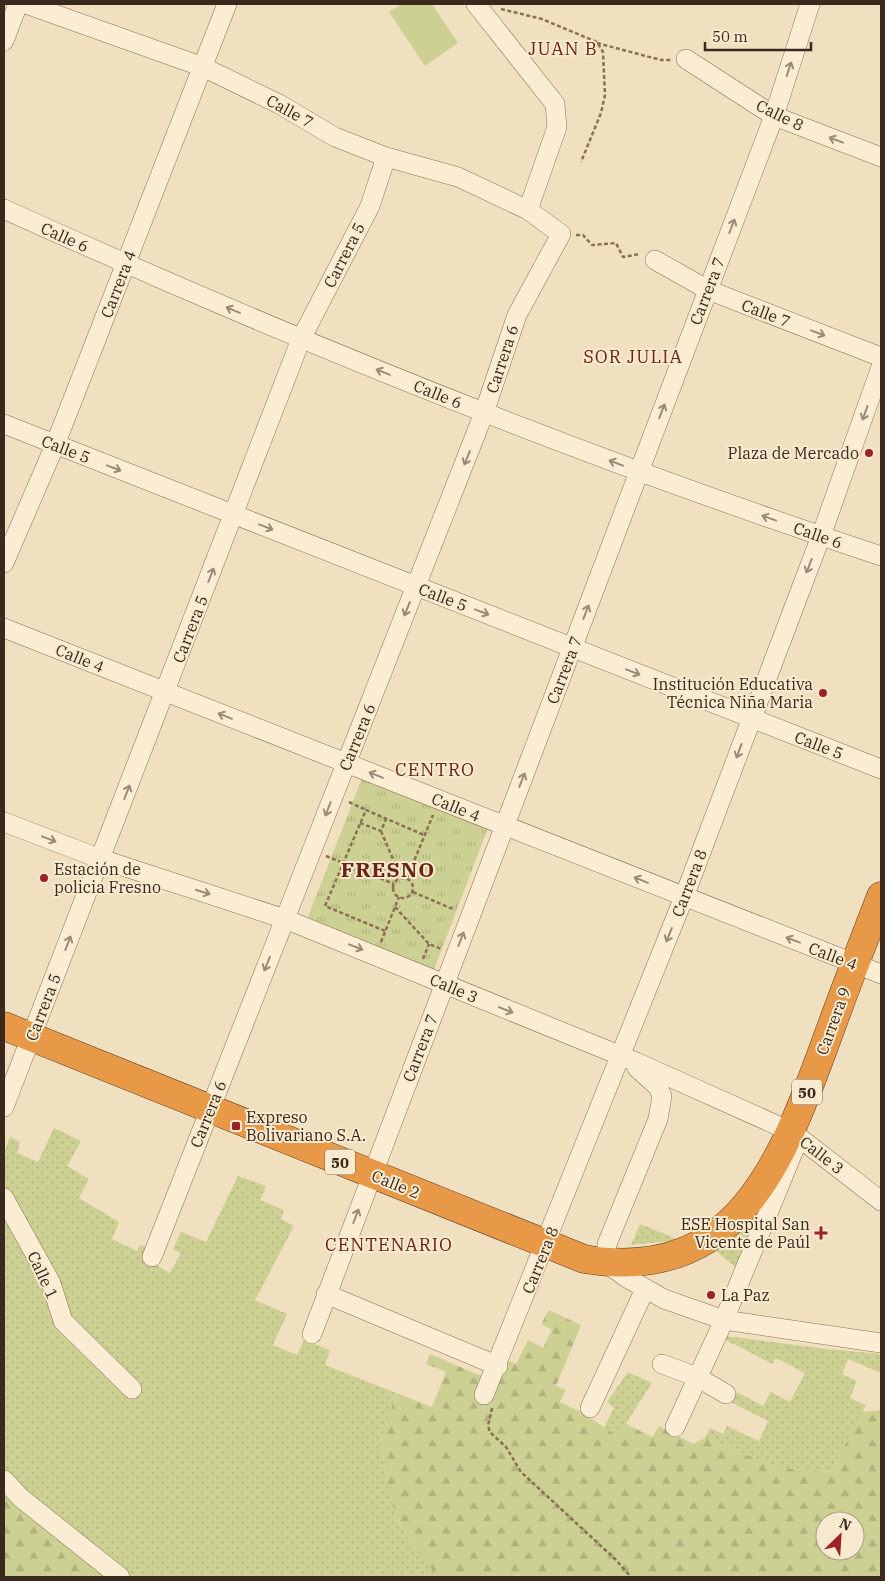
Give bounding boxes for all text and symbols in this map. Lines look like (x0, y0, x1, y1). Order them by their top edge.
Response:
scale bar (705, 20, 811, 52)
text: 50 m (712, 27, 748, 46)
district label: JUAN B (528, 37, 598, 60)
one-way arrow (784, 62, 794, 78)
street label: Calle 7 (263, 90, 317, 132)
street label: Calle 8 (753, 95, 807, 135)
one-way arrow (829, 134, 844, 144)
street label: Calle 6 (38, 218, 92, 256)
street label: Carrera 5 (319, 219, 369, 291)
one-way arrow (728, 219, 737, 235)
street label: Carrera 4 (96, 247, 140, 321)
street label: Carrera 7 (685, 254, 729, 328)
street label: Calle 7 (739, 295, 793, 331)
one-way arrow (226, 305, 241, 315)
street label: Carrera 6 (482, 322, 522, 396)
one-way arrow (810, 329, 826, 338)
district label: SOR JULIA (583, 345, 683, 368)
one-way arrow (376, 367, 391, 376)
street label: Calle 6 (411, 375, 465, 413)
one-way arrow (658, 404, 667, 419)
one-way arrow (860, 405, 869, 421)
street label: Calle 5 (39, 431, 93, 467)
place label: Plaza de Mercado (728, 443, 859, 463)
marker: Plaza de Mercado (863, 447, 875, 459)
one-way arrow (461, 450, 471, 465)
one-way arrow (609, 457, 624, 467)
one-way arrow (106, 464, 121, 473)
one-way arrow (762, 513, 777, 522)
street label: Calle 6 (791, 517, 845, 553)
one-way arrow (257, 523, 273, 532)
one-way arrow (804, 558, 813, 573)
one-way arrow (207, 568, 216, 583)
street label: Calle 5 (416, 579, 470, 615)
street label: Carrera 5 (168, 592, 212, 666)
one-way arrow (402, 601, 411, 617)
one-way arrow (581, 605, 591, 620)
one-way arrow (474, 608, 489, 617)
street label: Carrera 7 (542, 633, 586, 707)
street label: Calle 4 (53, 639, 107, 677)
one-way arrow (625, 667, 640, 677)
place label: Institución Educativa Técnica Niña Maria (653, 674, 813, 712)
marker: Institución Educativa Técnica Niña Maria (817, 687, 829, 699)
street label: Carrera 6 (334, 700, 380, 774)
one-way arrow (218, 710, 233, 720)
street label: Calle 5 (792, 727, 846, 763)
one-way arrow (734, 742, 743, 758)
district label: CENTRO (395, 758, 475, 781)
one-way arrow (369, 770, 384, 779)
one-way arrow (518, 773, 527, 788)
one-way arrow (123, 785, 132, 800)
street label: Calle 4 (429, 788, 483, 826)
one-way arrow (323, 801, 333, 816)
one-way arrow (41, 835, 56, 844)
street label: Carrera 8 (667, 846, 711, 920)
district label: FRESNO (341, 855, 435, 883)
place label: Estación de policia Fresno (54, 859, 161, 897)
marker: Estación de policia Fresno (38, 872, 50, 884)
one-way arrow (634, 875, 649, 884)
one-way arrow (195, 888, 210, 897)
one-way arrow (664, 927, 673, 942)
one-way arrow (457, 932, 466, 948)
one-way arrow (785, 935, 801, 944)
one-way arrow (64, 936, 73, 951)
street label: Calle 4 (806, 938, 860, 974)
one-way arrow (348, 942, 363, 952)
one-way arrow (262, 956, 271, 971)
street label: Calle 3 (427, 969, 481, 1007)
street label: Carrera 5 (21, 970, 65, 1044)
street label: Carrera 9 (811, 984, 855, 1058)
one-way arrow (497, 1006, 513, 1015)
street label: Carrera 7 (398, 1011, 442, 1085)
street label: Carrera 6 (185, 1077, 231, 1151)
road number: 50 (792, 1080, 822, 1104)
place label: Expreso Bolivariano S.A. (246, 1107, 366, 1145)
marker: Expreso Bolivariano S.A. (230, 1120, 242, 1132)
street label: Calle 3 (796, 1132, 848, 1178)
road number: 50 (325, 1150, 355, 1174)
street label: Calle 2 (369, 1165, 423, 1203)
one-way arrow (352, 1209, 361, 1224)
place label: ESE Hospital San Vicente de Paúl (681, 1214, 810, 1252)
street label: Carrera 8 (517, 1223, 563, 1297)
marker: ESE Hospital San Vicente de Paúl (814, 1226, 828, 1240)
district label: CENTENARIO (325, 1233, 453, 1256)
street label: Calle 1 (23, 1248, 63, 1302)
place label: La Paz (721, 1285, 770, 1305)
marker: La Paz (705, 1289, 717, 1301)
north arrow (815, 1511, 865, 1561)
text: N (837, 1514, 854, 1535)

